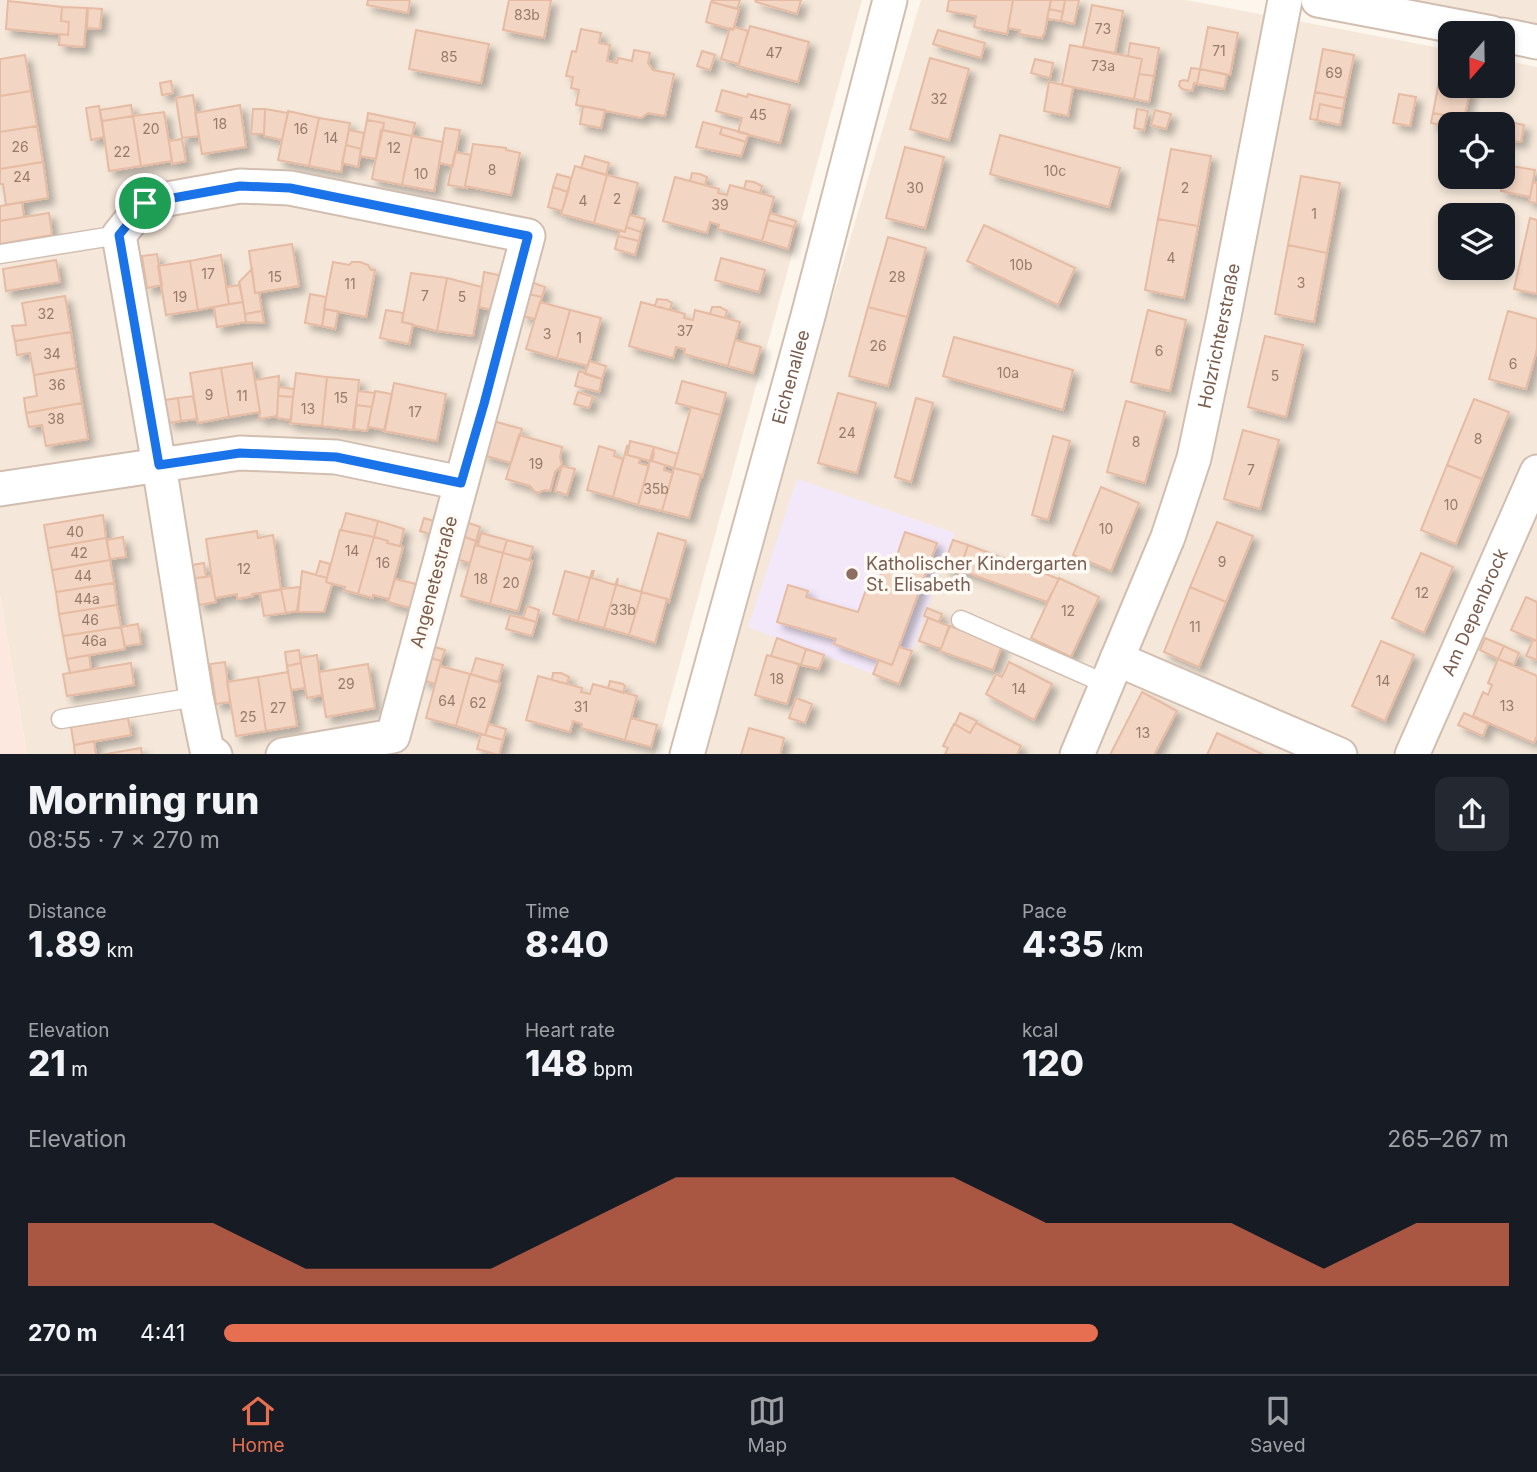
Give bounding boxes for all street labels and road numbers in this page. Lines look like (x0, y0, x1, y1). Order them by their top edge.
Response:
street label: Holzrichterstraße (1194, 262, 1244, 410)
street label: Eichenallee (768, 327, 814, 427)
street label: Angenetestraße (406, 514, 461, 650)
street label: Am Depenbrock (1437, 545, 1512, 679)

